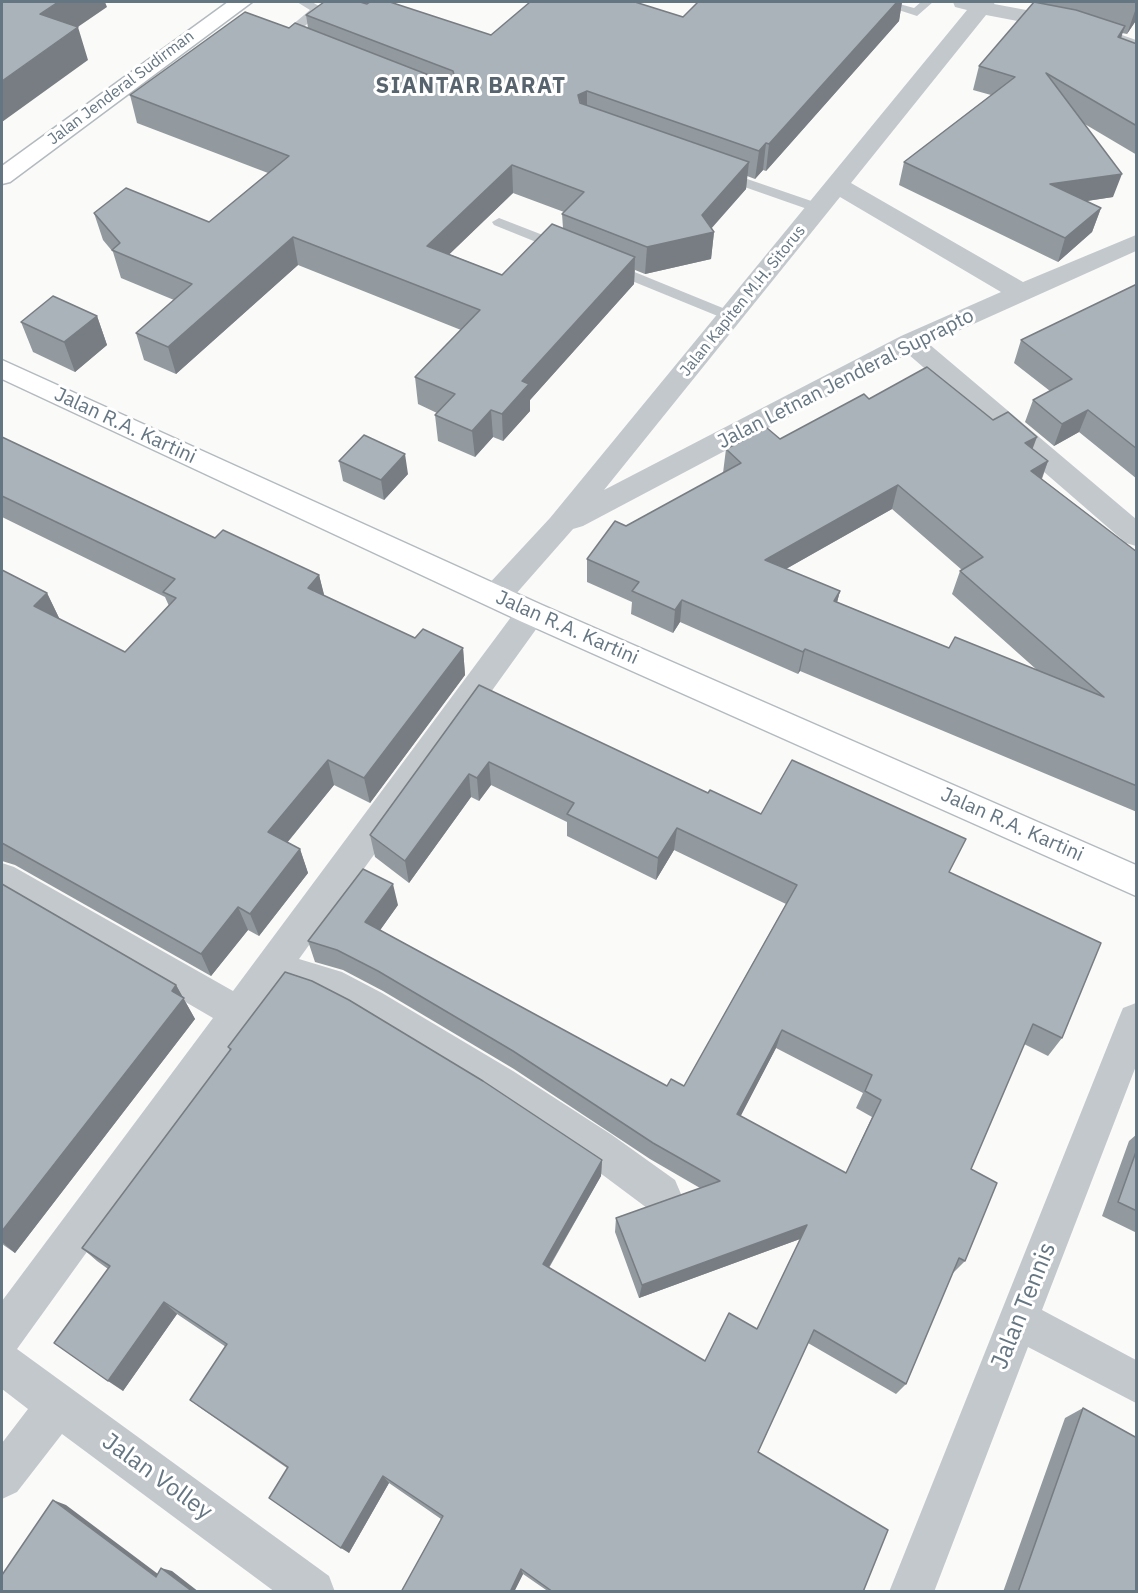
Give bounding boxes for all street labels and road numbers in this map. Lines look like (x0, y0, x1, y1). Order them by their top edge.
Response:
street label: Jalan Jenderal Sudirman (44, 27, 198, 149)
street label: Jalan Kapiten M.H. Sitorus (676, 222, 810, 380)
street label: Jalan Letnan Jenderal Suprapto (714, 304, 978, 454)
street label: Jalan R.A. Kartini (50, 383, 200, 469)
street label: Jalan R.A. Kartini (492, 586, 642, 670)
street label: Jalan R.A. Kartini (937, 783, 1087, 867)
street label: Jalan Tennis (986, 1238, 1062, 1374)
street label: Jalan Volley (96, 1427, 218, 1527)

